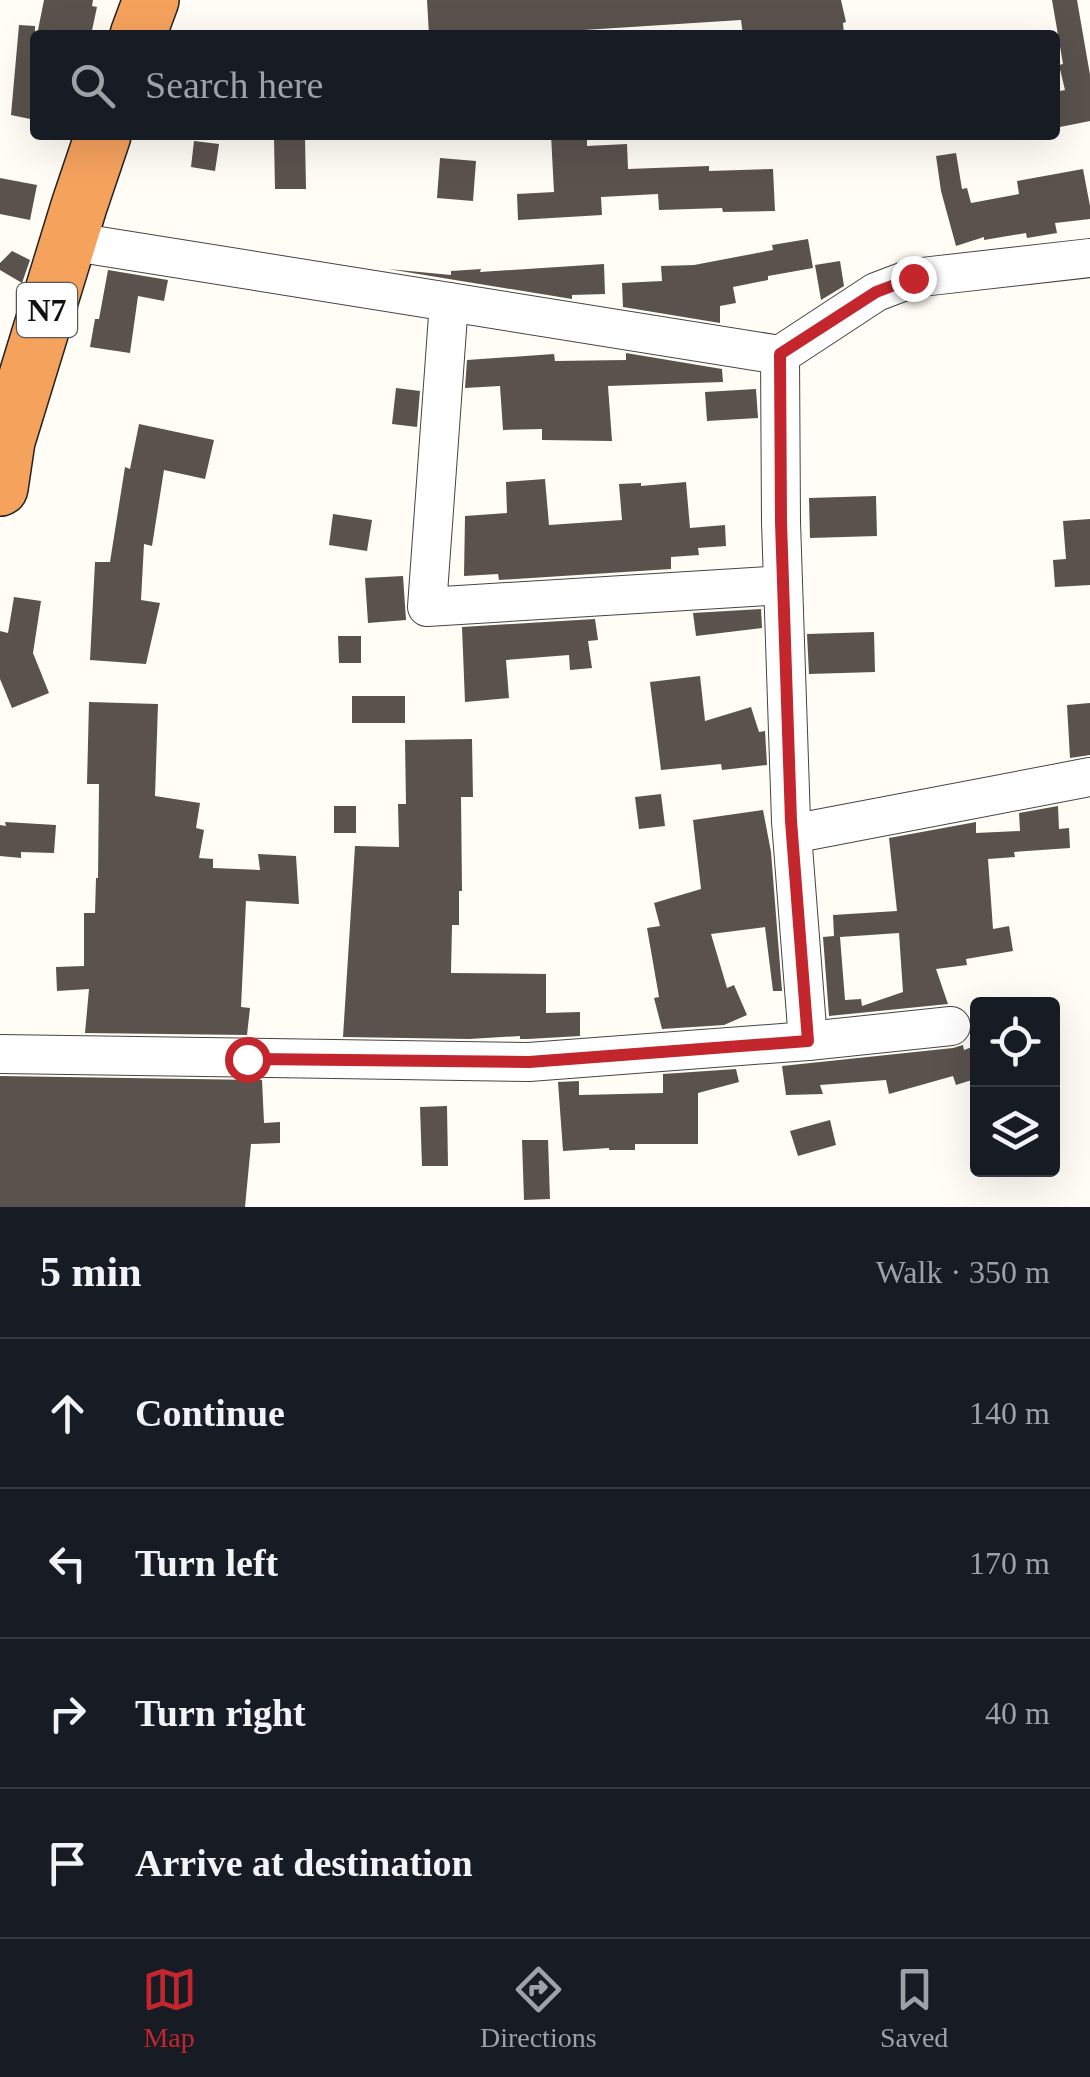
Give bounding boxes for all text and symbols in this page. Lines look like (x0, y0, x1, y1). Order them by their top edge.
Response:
search box (30, 30, 1060, 140)
icon: search (65, 58, 120, 113)
text: Search here (145, 64, 323, 106)
route end (891, 256, 937, 302)
road number: N7 (17, 283, 77, 337)
map controls (970, 997, 1060, 1177)
button: locate (970, 997, 1060, 1087)
route start (225, 1037, 271, 1083)
button: layers (970, 1087, 1060, 1177)
text: 5 min (40, 1249, 142, 1295)
text: Walk · 350 m (876, 1254, 1050, 1290)
icon: ahead (40, 1386, 95, 1441)
text: Continue (135, 1392, 285, 1434)
text: 140 m (969, 1395, 1050, 1431)
icon: left (40, 1536, 95, 1591)
text: Turn left (135, 1542, 278, 1584)
text: 170 m (969, 1545, 1050, 1581)
icon: right (40, 1686, 95, 1741)
text: Turn right (135, 1692, 306, 1734)
text: 40 m (985, 1695, 1050, 1731)
icon: arrive (40, 1836, 95, 1891)
text: Arrive at destination (135, 1842, 473, 1884)
tab: Map (142, 1962, 197, 2054)
tab: Directions (480, 1962, 597, 2054)
tab: Saved (880, 1962, 948, 2054)

